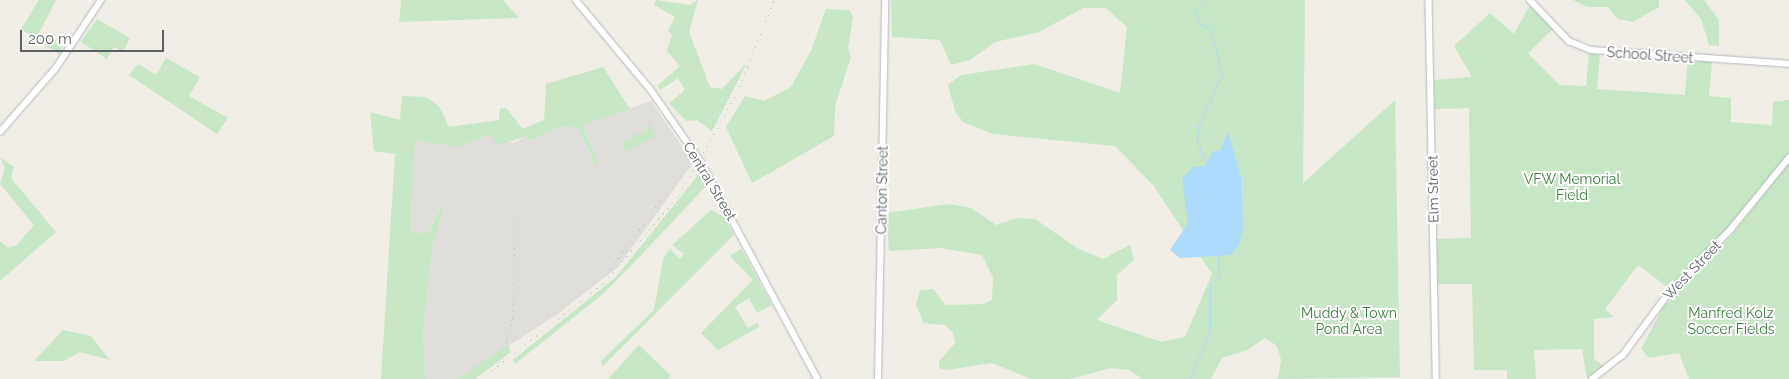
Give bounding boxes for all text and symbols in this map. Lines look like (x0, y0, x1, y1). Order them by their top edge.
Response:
scale bar (22, 20, 166, 52)
text: 200 m (28, 30, 72, 48)
street label: School Street (1606, 44, 1694, 66)
street label: Central Street (680, 138, 740, 224)
street label: Canton Street (873, 145, 891, 235)
street label: Elm Street (1424, 155, 1442, 223)
park label: VFW Memorial Field (1524, 171, 1620, 203)
street label: West Street (1660, 237, 1724, 303)
park label: Muddy & Town Pond Area (1301, 305, 1397, 338)
park label: Manfred Kolz Soccer Fields (1687, 305, 1775, 338)

